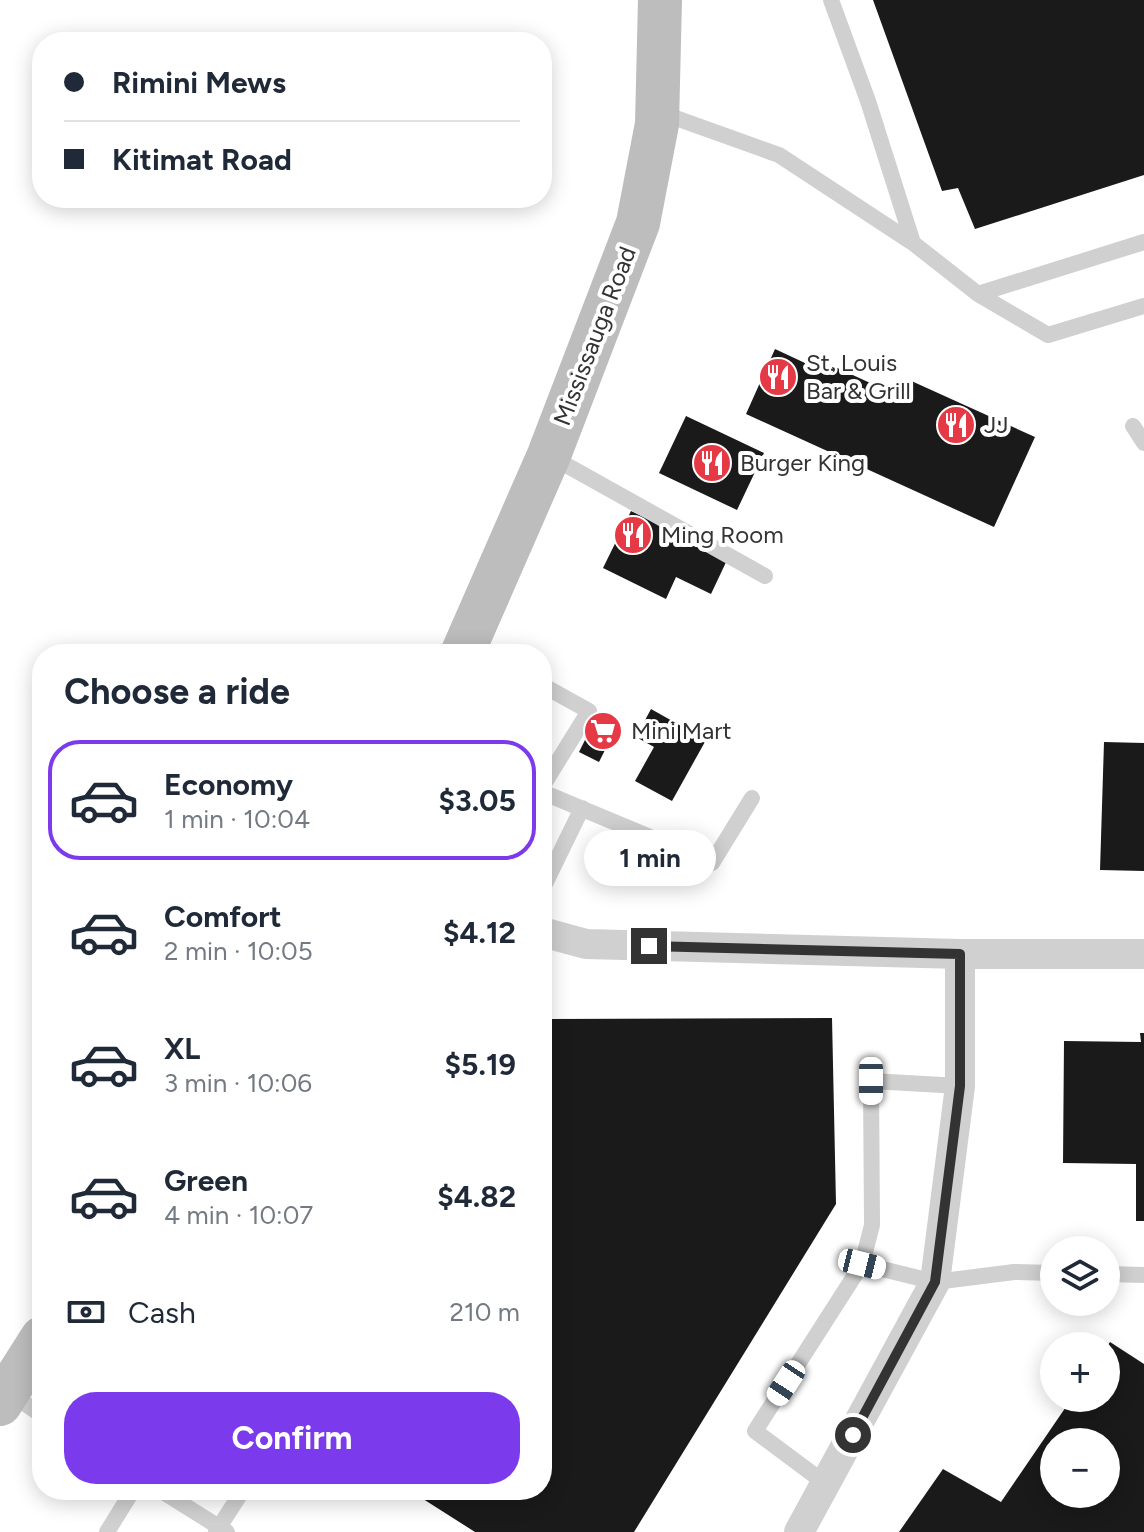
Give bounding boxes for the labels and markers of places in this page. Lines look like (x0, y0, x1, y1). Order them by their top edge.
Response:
place label: St. Louis Bar & Grill (806, 348, 911, 405)
restaurant icon: St. Louis Bar & Grill (757, 356, 799, 398)
restaurant icon: JJ (935, 404, 977, 446)
place label: JJ (984, 410, 1009, 439)
restaurant icon: Burger King (691, 442, 733, 484)
place label: Burger King (740, 448, 865, 477)
restaurant icon: Ming Room (612, 514, 654, 556)
place label: Ming Room (661, 520, 784, 549)
supermarket icon: Mini Mart (582, 710, 624, 752)
place label: Mini Mart (631, 716, 732, 745)

